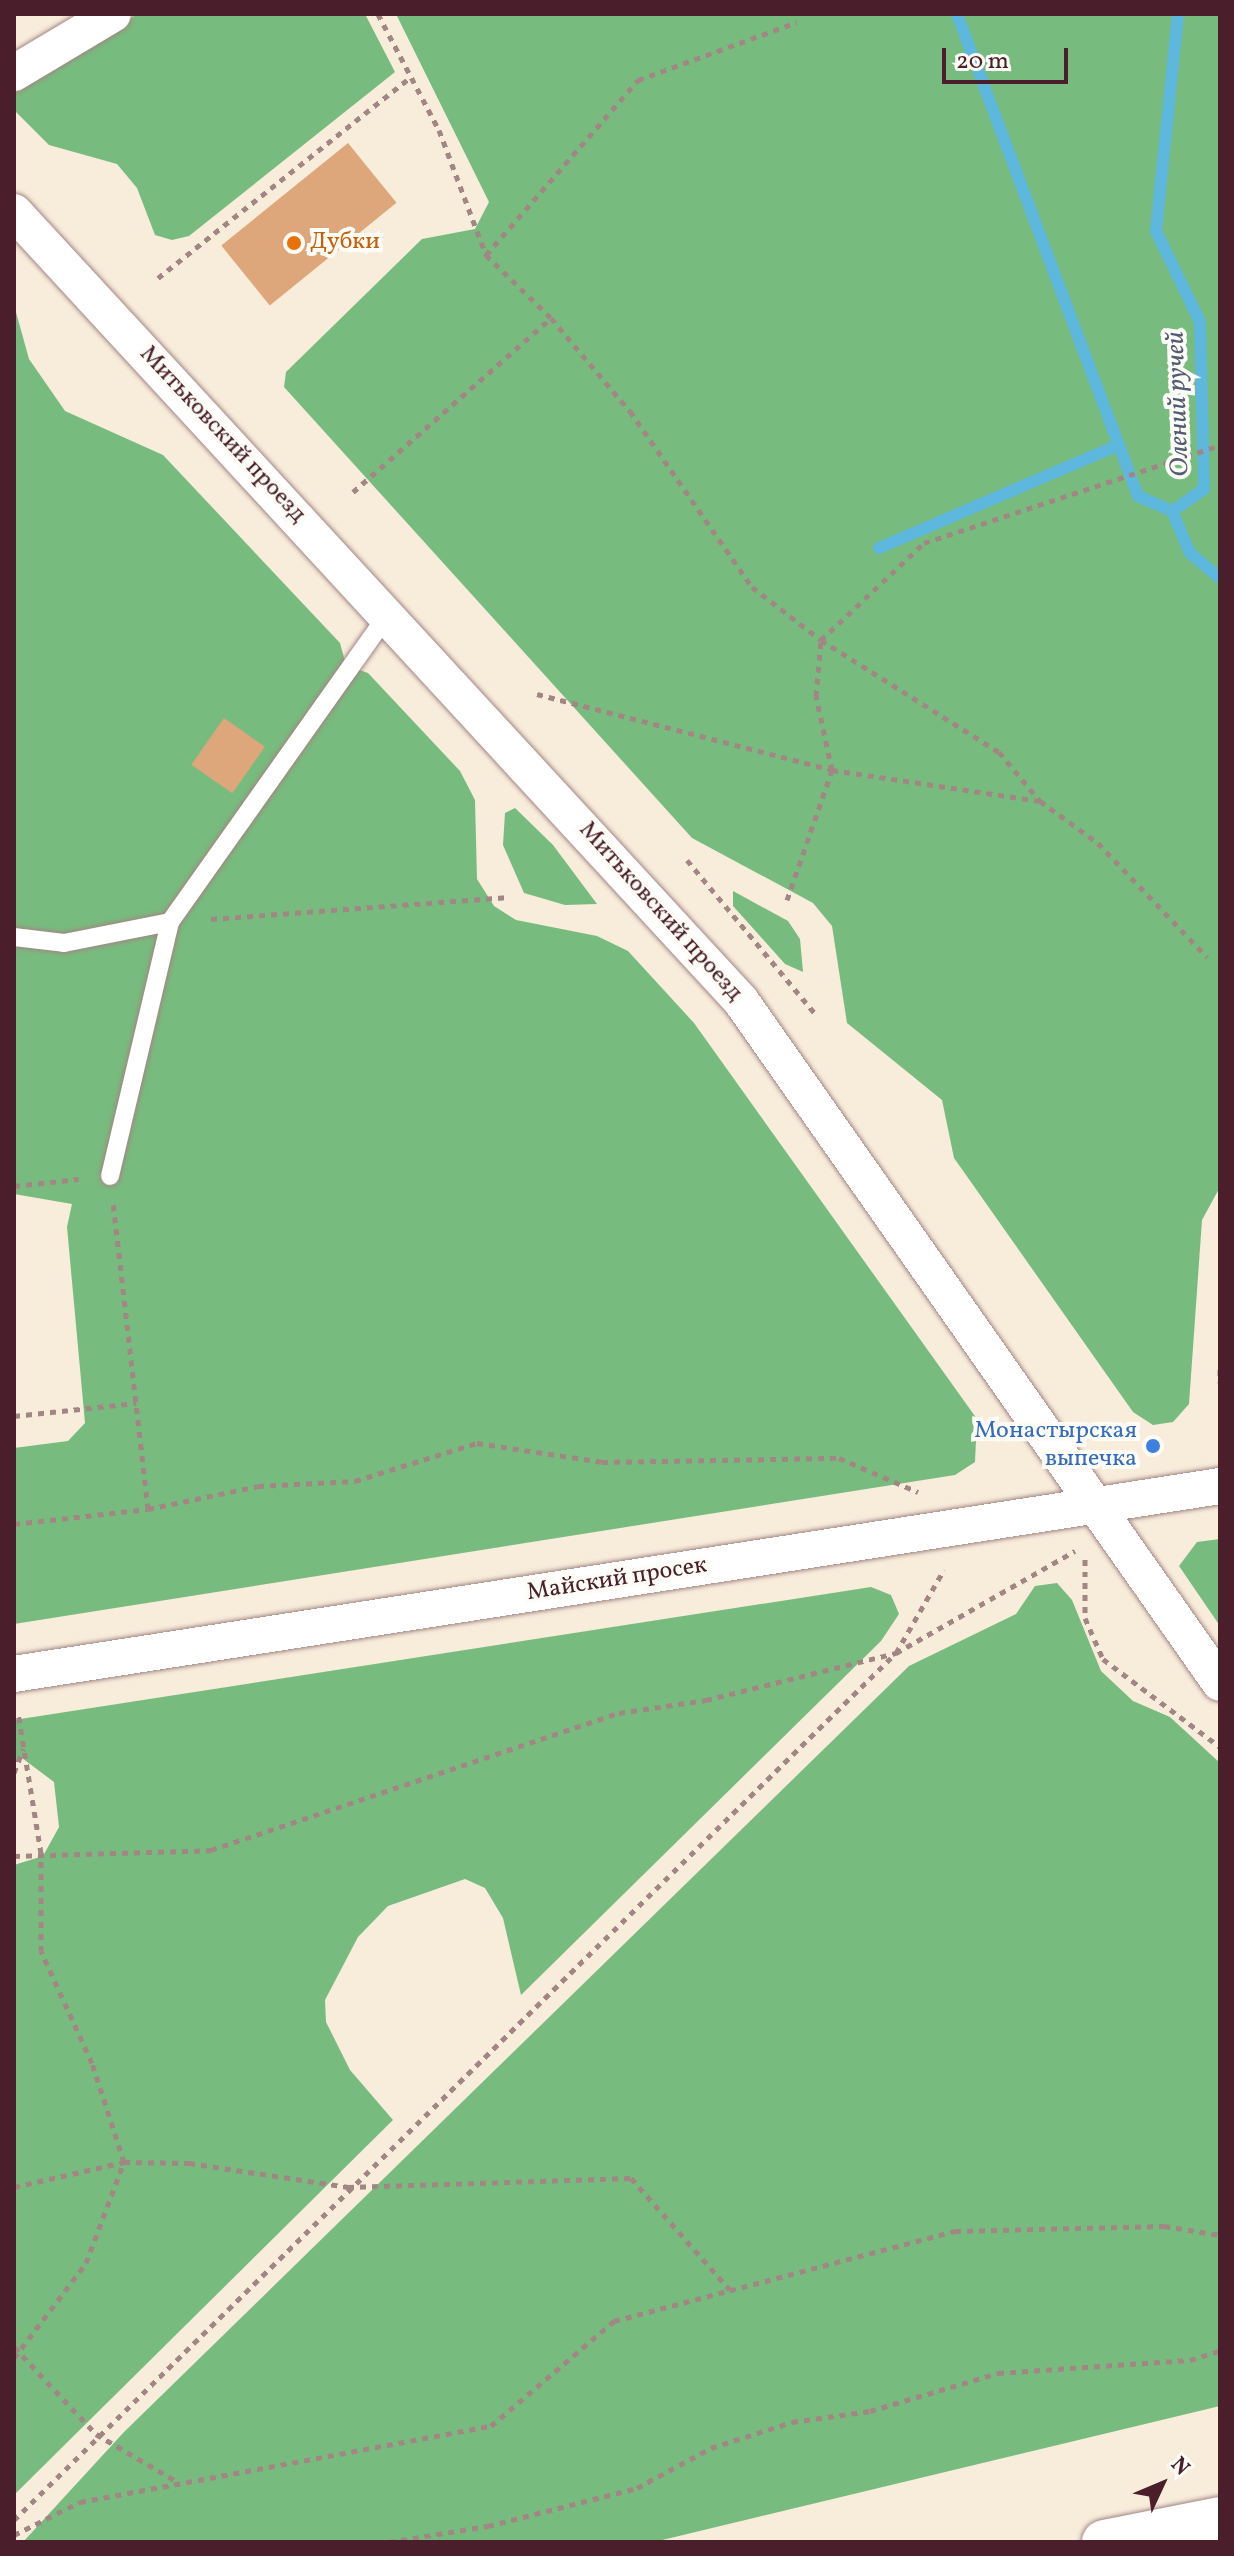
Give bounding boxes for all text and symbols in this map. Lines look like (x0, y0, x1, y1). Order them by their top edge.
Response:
scale bar (946, 32, 1072, 82)
text: 20 m (956, 45, 1009, 79)
place label: Дубки (310, 229, 380, 257)
marker: Дубки (285, 234, 303, 252)
water label: Олений ручей (1161, 331, 1197, 477)
street label: Митьковский проезд (133, 341, 311, 529)
street label: Митьковский проезд (572, 816, 748, 1008)
place label: Монастырская выпечка (974, 1418, 1137, 1474)
marker: Монастырская выпечка (1144, 1437, 1162, 1455)
street label: Майский просек (525, 1552, 709, 1608)
north arrow (1122, 2444, 1202, 2524)
text: N (1163, 2450, 1196, 2483)

